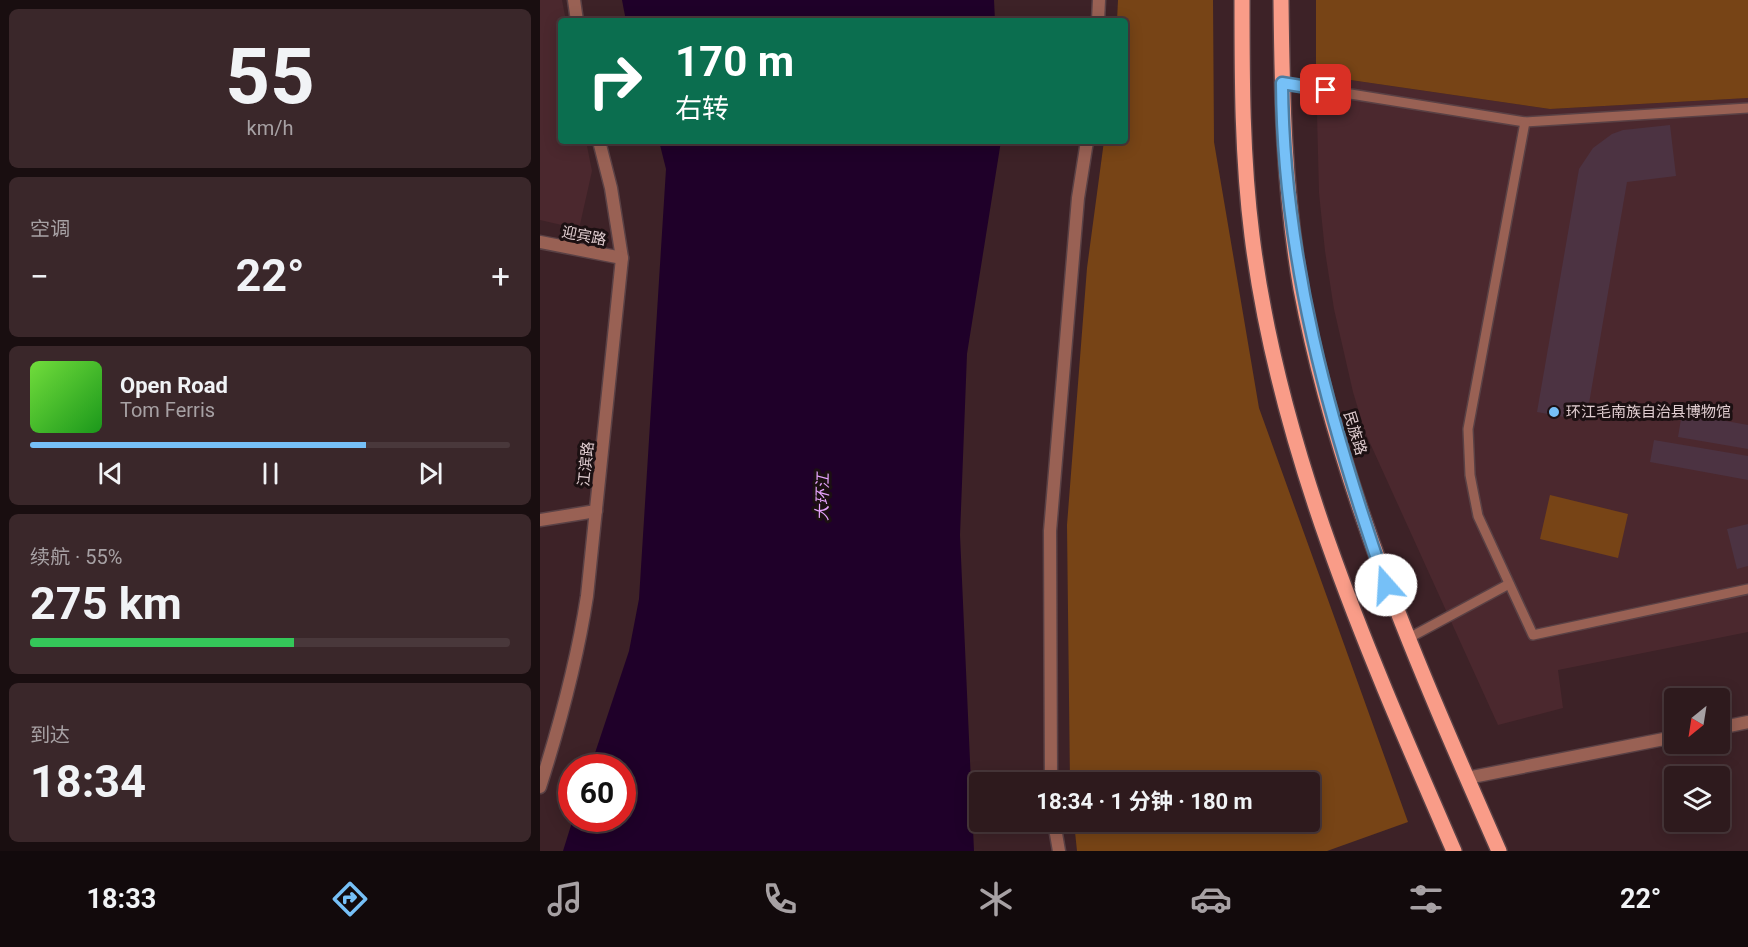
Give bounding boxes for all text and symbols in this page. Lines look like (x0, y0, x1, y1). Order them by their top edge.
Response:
text: 55 (225, 31, 315, 122)
text: 170 m (675, 37, 794, 86)
icon: right (576, 42, 654, 120)
pin (1300, 64, 1351, 115)
icon: arrive (1309, 73, 1342, 106)
text: 右转 (675, 93, 729, 125)
text: km/h (247, 116, 293, 140)
text: 空调 (30, 217, 70, 241)
street label: 迎宾路 (560, 223, 608, 249)
text: 22° (235, 249, 305, 302)
text: − (30, 257, 49, 296)
text: + (491, 257, 510, 296)
text: Open Road (120, 373, 228, 398)
text: Tom Ferris (120, 398, 215, 422)
place label: 环江毛南族自治县博物馆 (1566, 403, 1731, 421)
marker: 环江毛南族自治县博物馆 (1547, 405, 1561, 419)
street label: 民族路 (1340, 409, 1370, 457)
street label: 江滨路 (575, 441, 597, 487)
icon: previous (94, 457, 127, 490)
icon: pause (254, 457, 287, 490)
icon: next (414, 457, 447, 490)
water label: 大环江 (813, 471, 832, 521)
text: 续航 · 55% (30, 545, 122, 569)
position arrow (1354, 553, 1418, 617)
text: 275 km (30, 577, 182, 630)
north arrow (1664, 688, 1730, 754)
map controls (1664, 688, 1730, 832)
text: 到达 (30, 723, 70, 747)
speed limit sign: 60 (558, 754, 636, 832)
text: 18:34 (30, 755, 146, 808)
button: layers (1664, 766, 1730, 832)
text: 18:34 · 1 分钟 · 180 m (1036, 789, 1253, 814)
icon: directions (329, 878, 371, 920)
icon: music (544, 878, 586, 920)
icon: phone (759, 878, 801, 920)
icon: climate (975, 878, 1017, 920)
icon: car (1190, 878, 1232, 920)
icon: filters (1405, 878, 1447, 920)
text: 18:33 (87, 883, 156, 915)
text: 22° (1620, 883, 1661, 915)

